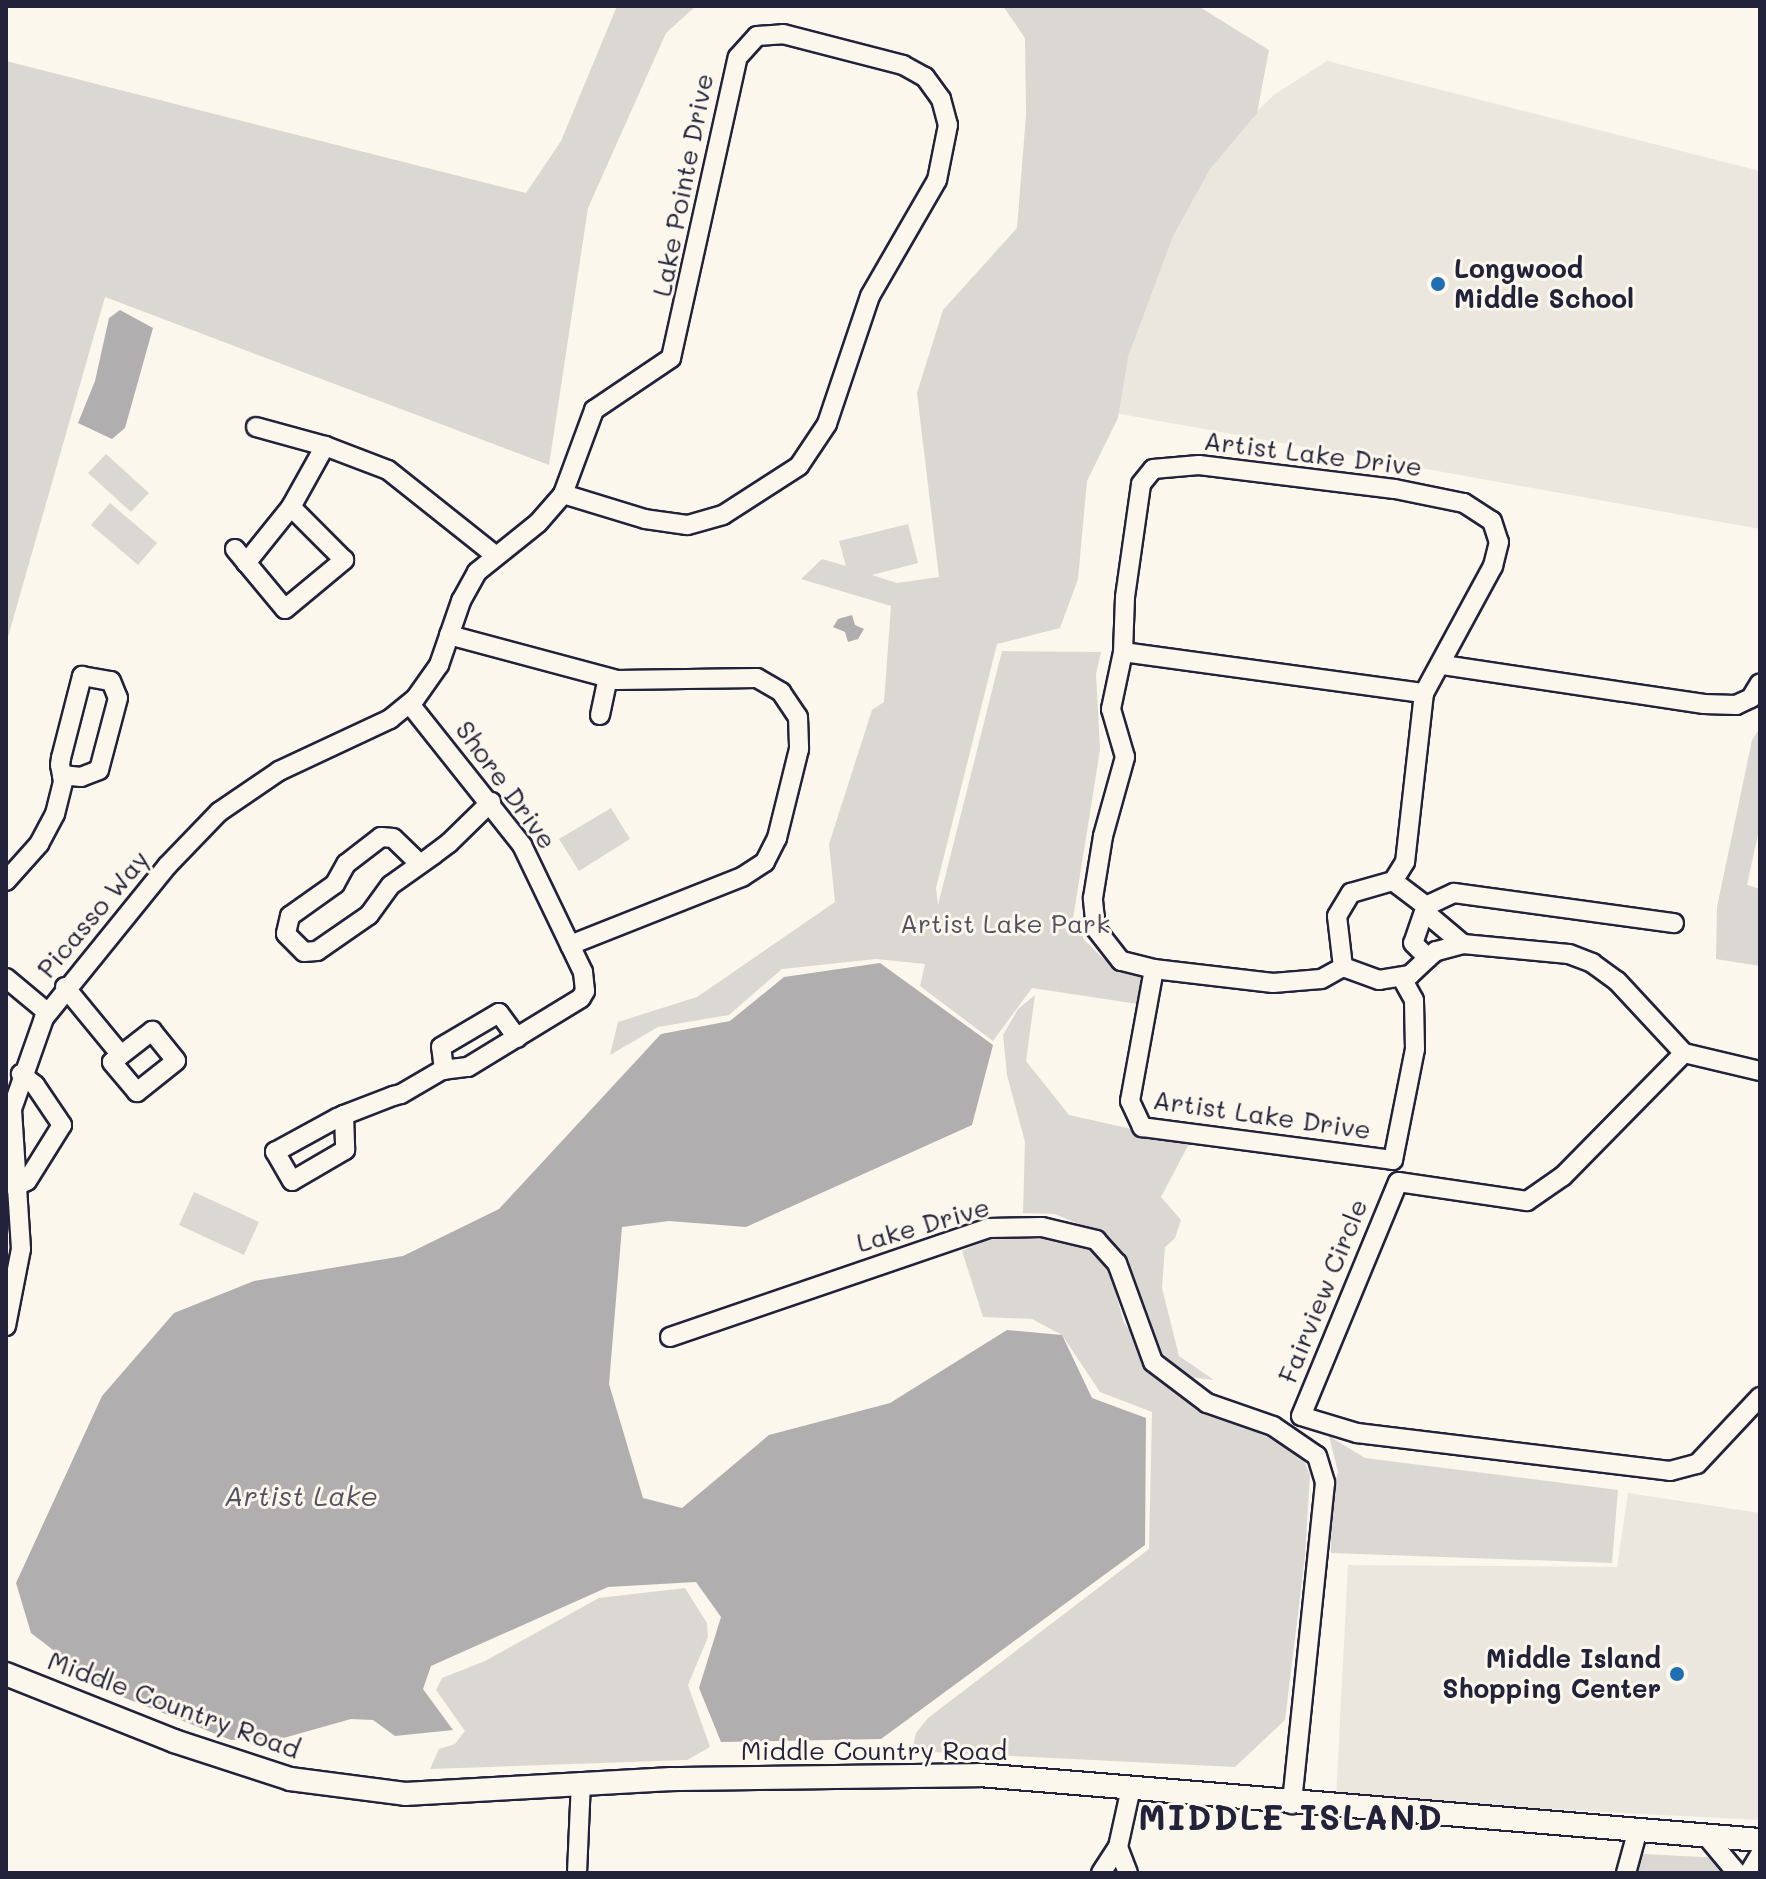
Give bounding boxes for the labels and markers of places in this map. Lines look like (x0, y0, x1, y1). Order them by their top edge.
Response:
place label: Longwood Middle School (1454, 253, 1634, 314)
marker: Longwood Middle School (1429, 275, 1447, 293)
place label: Middle Island Shopping Center (1442, 1643, 1661, 1704)
marker: Middle Island Shopping Center (1668, 1665, 1686, 1683)

